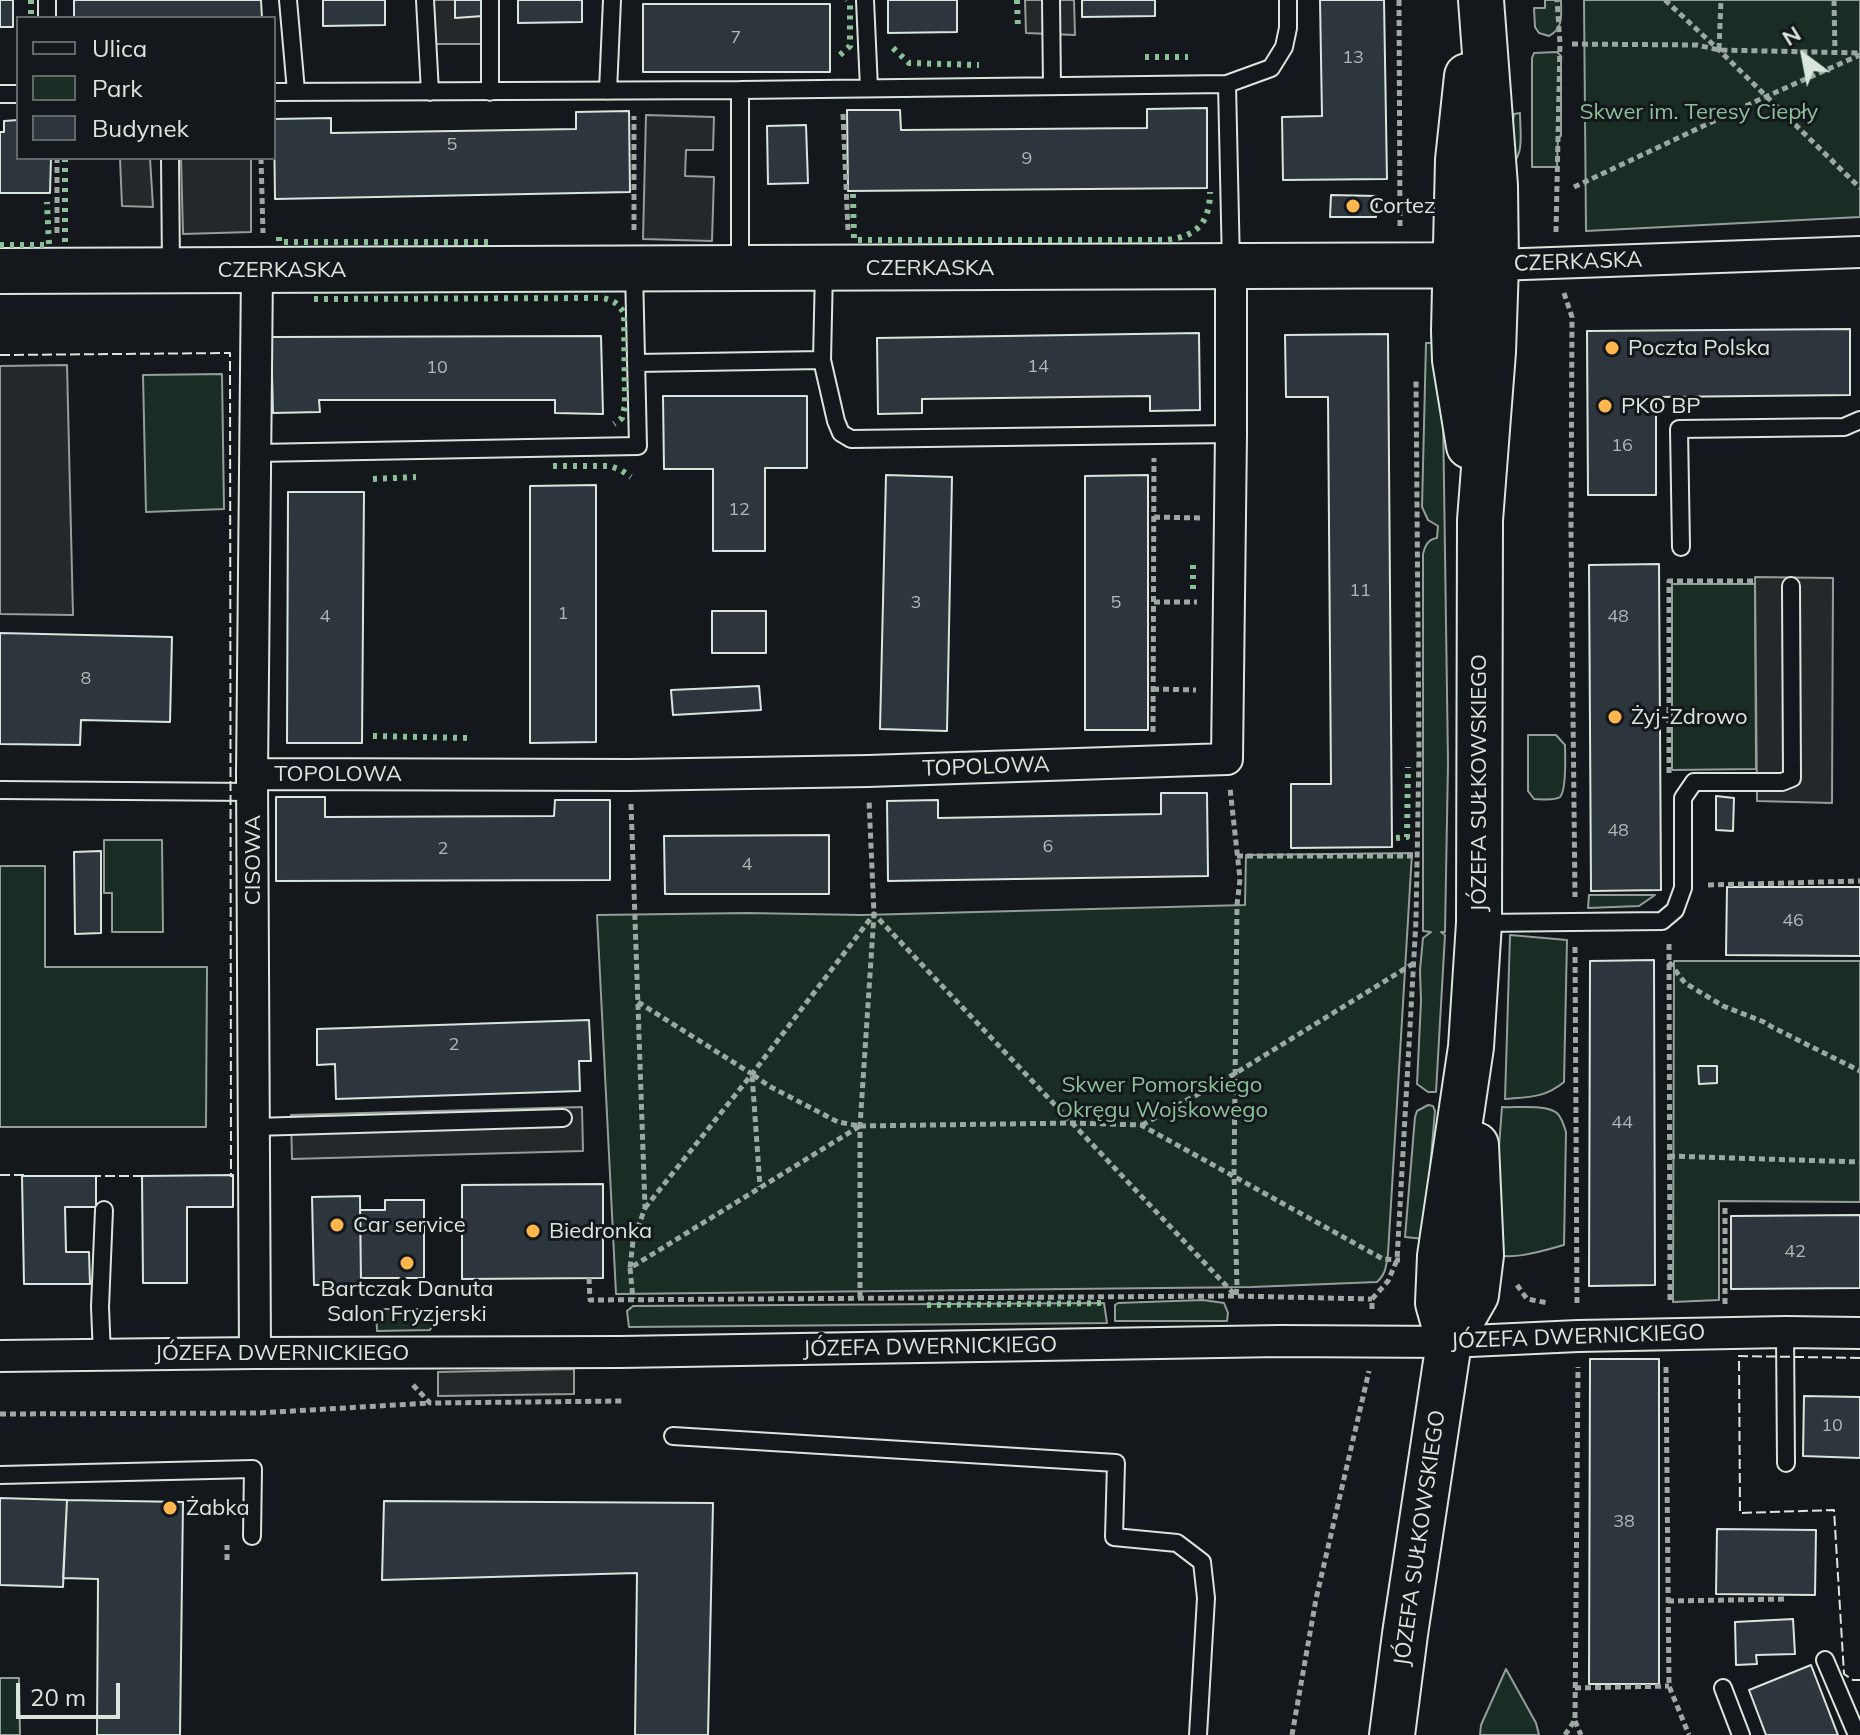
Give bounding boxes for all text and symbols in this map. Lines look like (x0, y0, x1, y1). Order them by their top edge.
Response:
legend (16, 16, 276, 160)
north arrow (1764, 16, 1844, 96)
text: N (1777, 19, 1806, 52)
house number: 7 (731, 27, 741, 49)
text: Ulica (92, 33, 147, 63)
house number: 13 (1342, 47, 1364, 69)
text: Park (92, 73, 143, 103)
park label: Skwer im. Teresy Ciepły (1580, 99, 1818, 125)
text: Budynek (92, 113, 189, 143)
house number: 5 (447, 134, 457, 156)
house number: 9 (1022, 148, 1032, 170)
place label: Cortez (1369, 193, 1435, 219)
marker: Cortez (1344, 197, 1362, 215)
street label: CZERKASKA (1513, 247, 1643, 277)
street label: CZERKASKA (866, 255, 994, 281)
street label: CZERKASKA (218, 257, 346, 283)
place label: Poczta Polska (1628, 335, 1770, 361)
marker: Poczta Polska (1603, 339, 1621, 357)
house number: 14 (1027, 356, 1049, 378)
house number: 10 (426, 357, 448, 379)
place label: PKO BP (1621, 393, 1701, 419)
marker: PKO BP (1596, 397, 1614, 415)
house number: 16 (1611, 435, 1633, 457)
house number: 12 (728, 499, 750, 521)
house number: 11 (1349, 580, 1371, 602)
house number: 3 (911, 592, 921, 614)
house number: 5 (1111, 592, 1121, 614)
house number: 1 (558, 603, 568, 625)
house number: 4 (320, 606, 330, 628)
house number: 48 (1607, 606, 1629, 628)
street label: JÓZEFA SUŁKOWSKIEGO (1466, 654, 1492, 912)
house number: 8 (81, 668, 91, 690)
place label: Żyj-Zdrowo (1631, 704, 1748, 730)
marker: Żyj-Zdrowo (1606, 708, 1624, 726)
street label: TOPOLOWA (922, 752, 1050, 782)
street label: TOPOLOWA (274, 761, 402, 787)
street label: CISOWA (240, 815, 266, 905)
house number: 48 (1607, 820, 1629, 842)
house number: 6 (1043, 836, 1053, 858)
house number: 2 (438, 838, 448, 860)
house number: 4 (742, 854, 752, 876)
house number: 46 (1782, 910, 1804, 932)
house number: 2 (449, 1034, 459, 1056)
park label: Skwer Pomorskiego Okręgu Wojskowego (1056, 1072, 1268, 1124)
house number: 44 (1611, 1112, 1633, 1134)
place label: Car service (353, 1212, 466, 1238)
marker: Car service (328, 1216, 346, 1234)
place label: Biedronka (549, 1218, 652, 1244)
marker: Biedronka (524, 1222, 542, 1240)
house number: 42 (1784, 1241, 1806, 1263)
marker: Bartczak Danuta Salon Fryzjerski (398, 1254, 416, 1272)
place label: Bartczak Danuta Salon Fryzjerski (321, 1276, 493, 1328)
street label: JÓZEFA DWERNICKIEGO (1450, 1319, 1706, 1355)
street label: JÓZEFA DWERNICKIEGO (803, 1332, 1057, 1362)
street label: JÓZEFA DWERNICKIEGO (155, 1340, 409, 1366)
street label: JÓZEFA SUŁKOWSKIEGO (1389, 1408, 1451, 1668)
house number: 10 (1821, 1415, 1843, 1437)
place label: Żabka (186, 1495, 250, 1521)
marker: Żabka (161, 1499, 179, 1517)
house number: 38 (1613, 1511, 1635, 1533)
scale bar (20, 1667, 124, 1717)
text: 20 m (30, 1682, 86, 1712)

